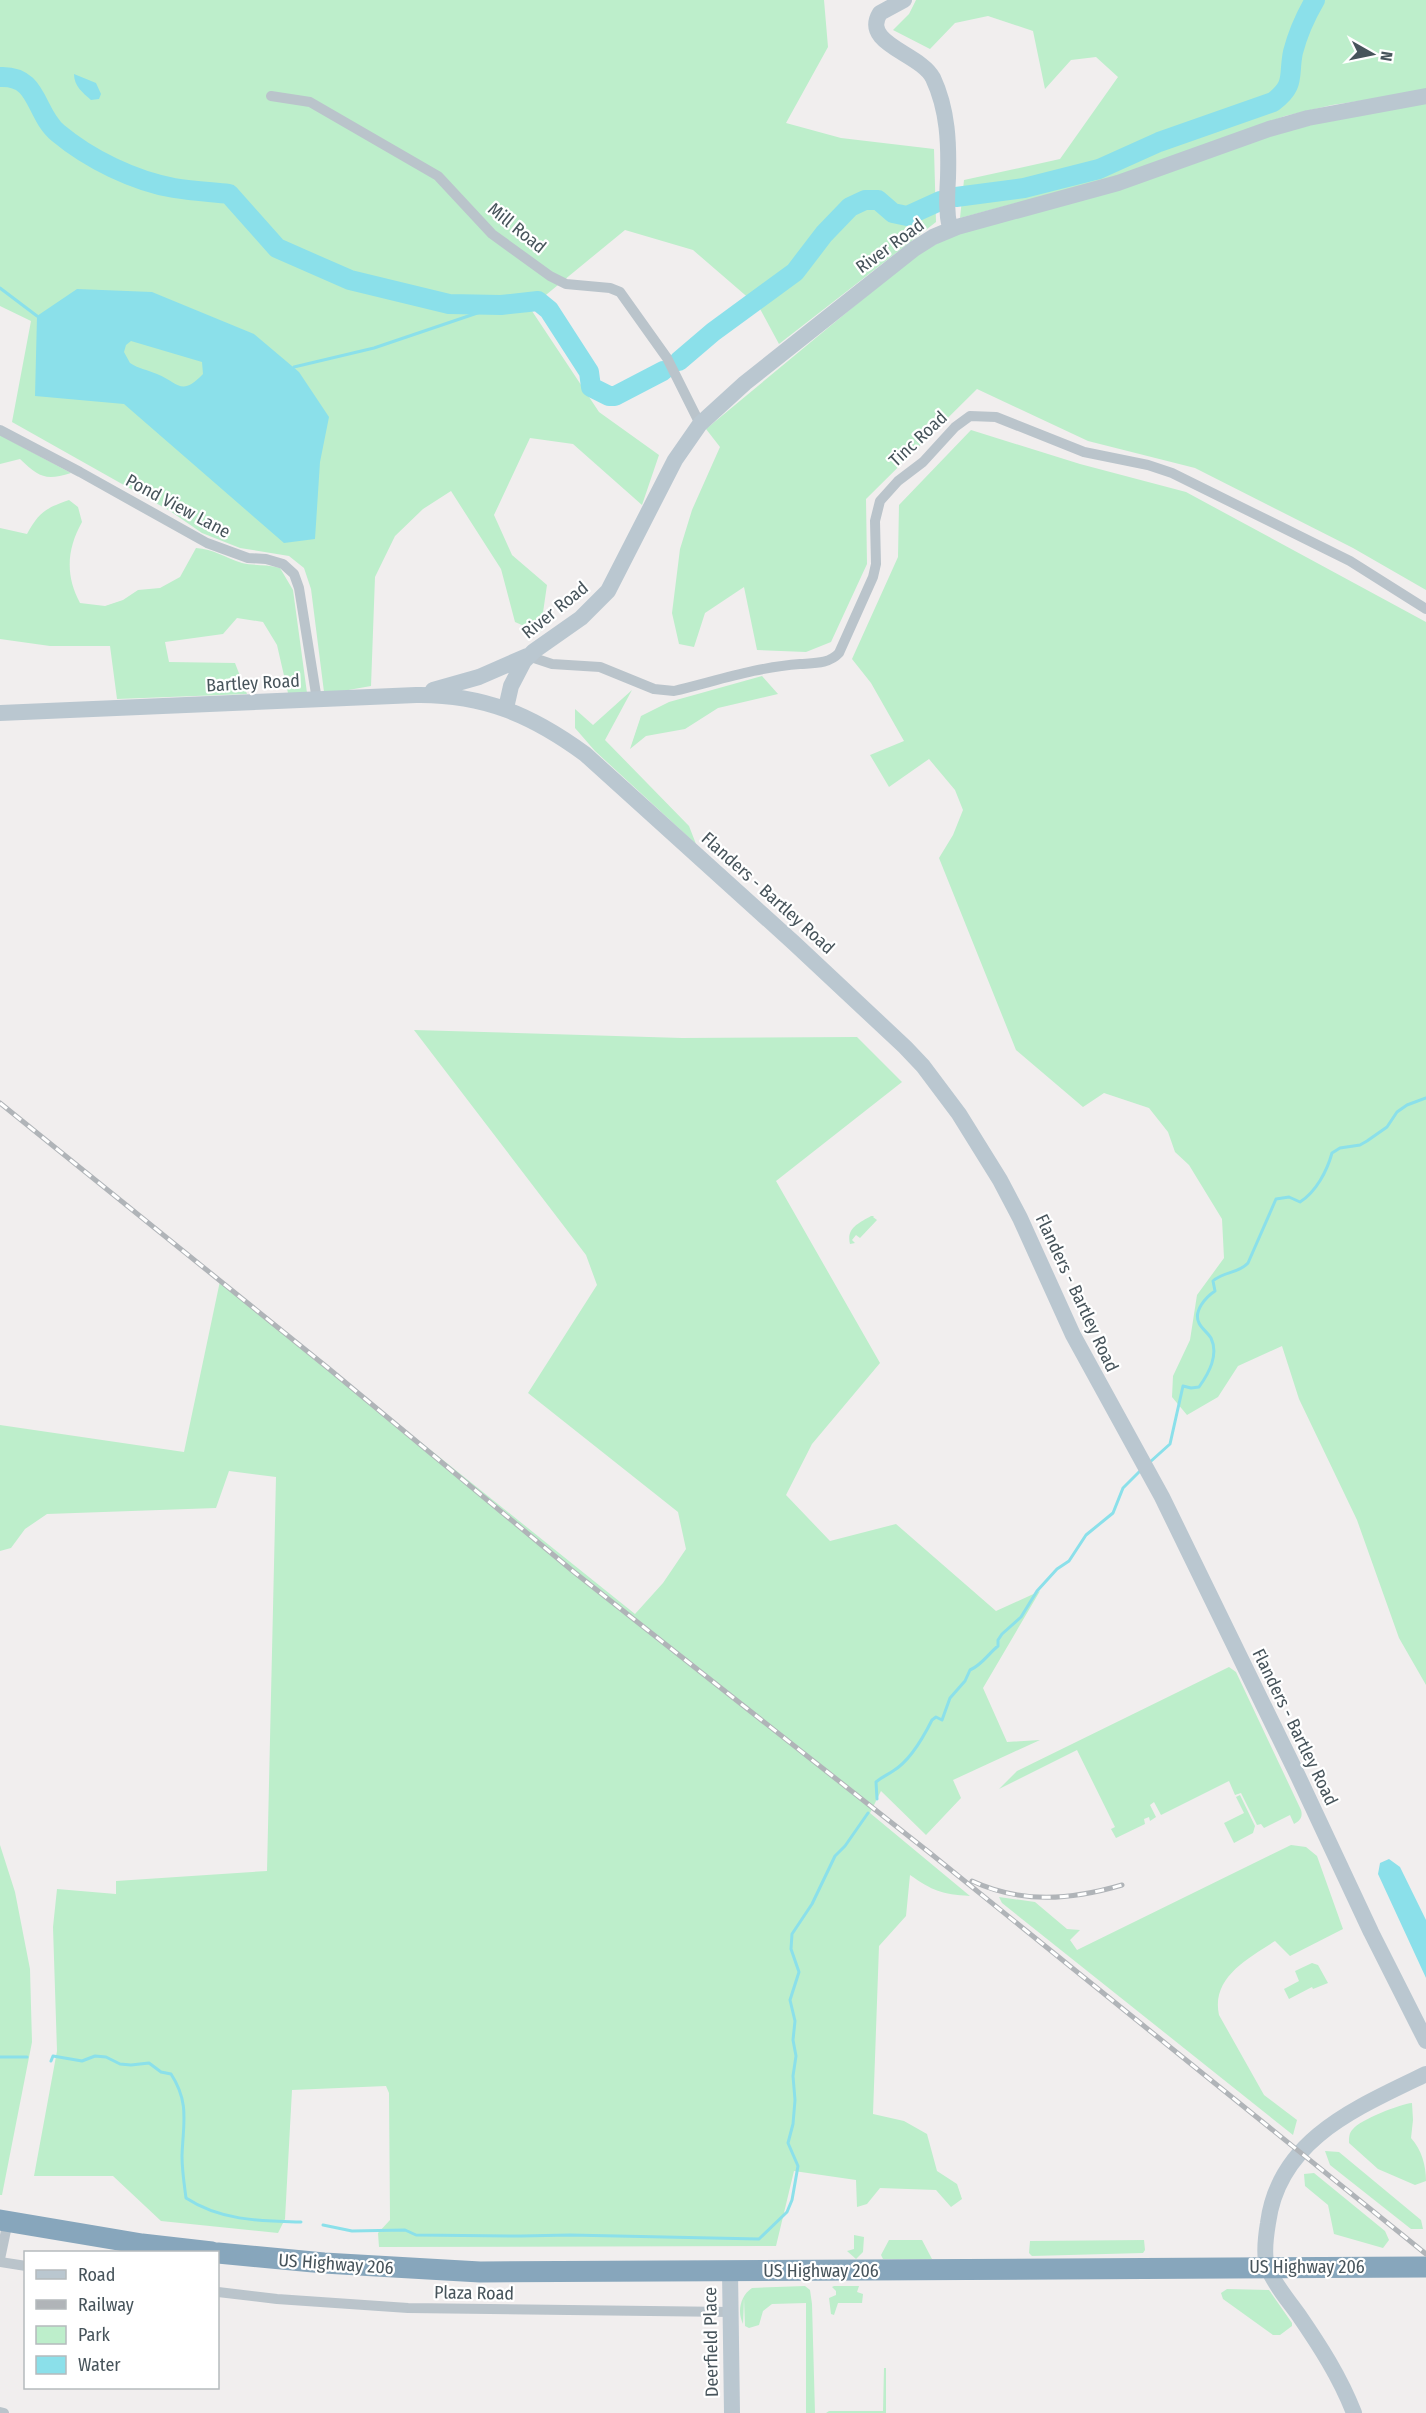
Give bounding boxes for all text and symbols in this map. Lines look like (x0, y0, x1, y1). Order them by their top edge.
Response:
north arrow (1342, 24, 1402, 84)
text: N (1376, 50, 1396, 62)
street label: Mill Road (484, 198, 550, 258)
street label: River Road (852, 214, 928, 278)
street label: Tinc Road (884, 407, 952, 471)
street label: Pond View Lane (122, 469, 234, 543)
street label: River Road (517, 577, 593, 643)
street label: Bartley Road (206, 670, 300, 696)
street label: Flanders - Bartley Road (697, 827, 839, 959)
street label: Flanders - Bartley Road (1031, 1211, 1123, 1375)
street label: Flanders - Bartley Road (1247, 1645, 1343, 1809)
street label: US Highway 206 (278, 2249, 394, 2279)
legend (24, 2251, 219, 2389)
street label: US Highway 206 (1249, 2256, 1365, 2278)
street label: US Highway 206 (763, 2260, 879, 2282)
text: Road (78, 2264, 115, 2286)
street label: Plaza Road (434, 2281, 514, 2305)
street label: Deerfield Place (699, 2287, 723, 2397)
text: Railway (78, 2294, 134, 2316)
text: Park (78, 2324, 111, 2346)
text: Water (78, 2354, 121, 2376)

